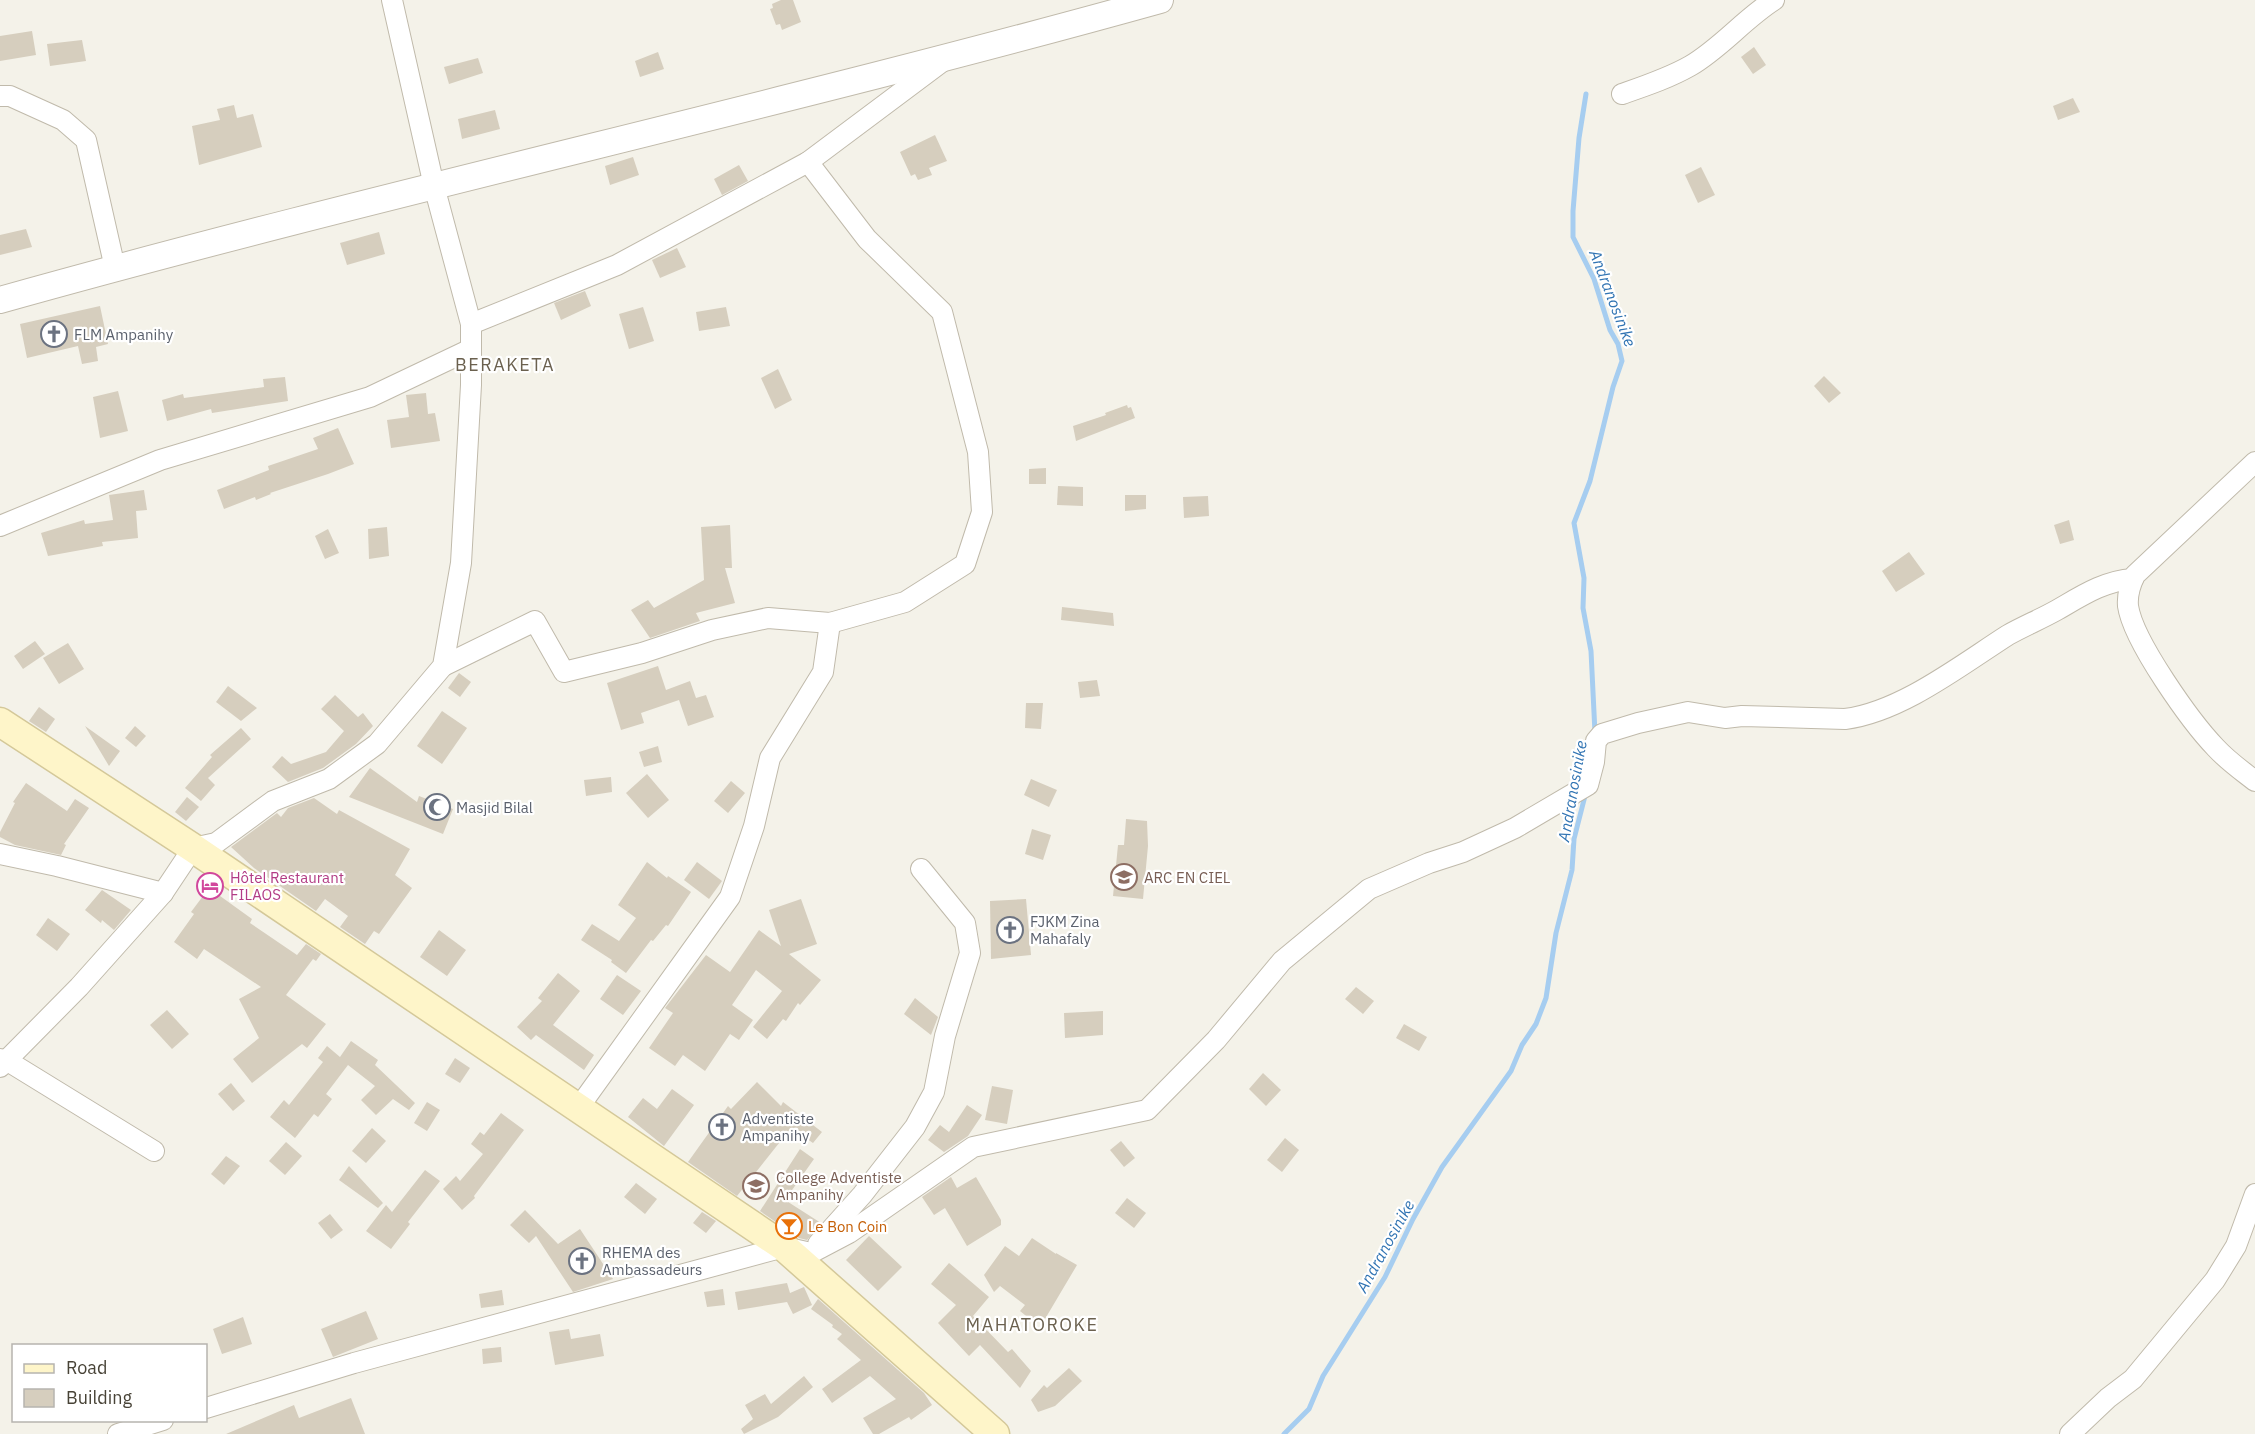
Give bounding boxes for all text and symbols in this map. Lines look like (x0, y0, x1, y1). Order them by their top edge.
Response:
water label: Andranosinike (1585, 246, 1641, 349)
church icon: FLM Ampanihy (39, 319, 69, 349)
place label: FLM Ampanihy (74, 325, 174, 344)
district label: BERAKETA (455, 353, 555, 376)
water label: Andranosinike (1553, 739, 1591, 844)
mosque icon: Masjid Bilal (422, 792, 452, 822)
place label: Masjid Bilal (456, 798, 533, 817)
school or university icon: ARC EN CIEL (1109, 862, 1139, 892)
place label: Hôtel Restaurant FILAOS (230, 868, 344, 904)
place label: ARC EN CIEL (1144, 868, 1231, 887)
hotel icon: Hôtel Restaurant FILAOS (195, 871, 225, 901)
place label: FJKM Zina Mahafaly (1030, 912, 1099, 948)
church icon: FJKM Zina Mahafaly (995, 915, 1025, 945)
place label: Adventiste Ampanihy (742, 1109, 814, 1145)
church icon: Adventiste Ampanihy (707, 1112, 737, 1142)
place label: College Adventiste Ampanihy (776, 1168, 902, 1204)
school or university icon: College Adventiste Ampanihy (741, 1171, 771, 1201)
water label: Andranosinike (1351, 1196, 1419, 1296)
bar icon: Le Bon Coin (774, 1211, 804, 1241)
place label: Le Bon Coin (808, 1217, 887, 1236)
place label: RHEMA des Ambassadeurs (602, 1243, 702, 1279)
church icon: RHEMA des Ambassadeurs (567, 1246, 597, 1276)
district label: MAHATOROKE (966, 1313, 1098, 1336)
legend (12, 1344, 207, 1422)
text: Road (66, 1356, 107, 1379)
text: Building (66, 1386, 133, 1409)

